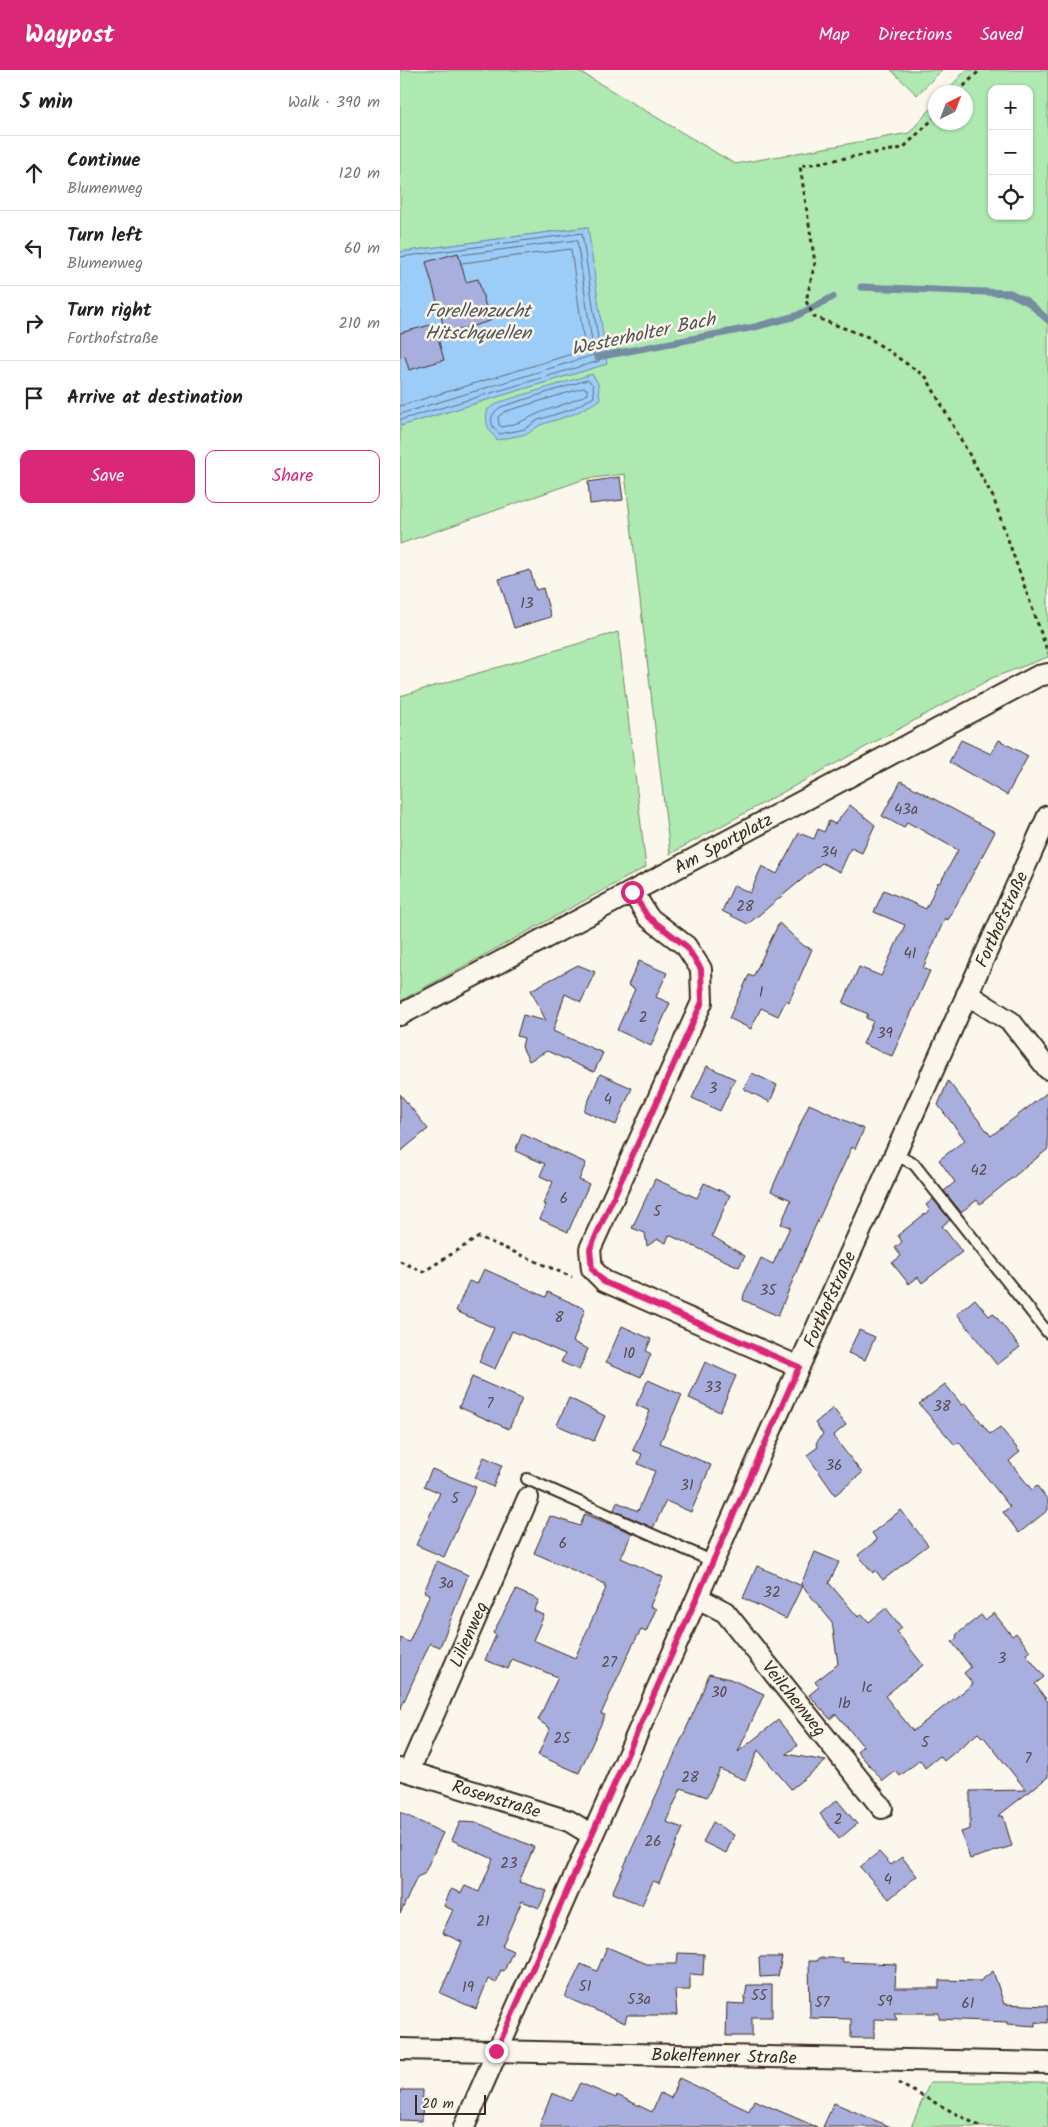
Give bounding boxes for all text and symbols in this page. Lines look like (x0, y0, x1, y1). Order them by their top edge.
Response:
text: Waypost (25, 16, 114, 55)
text: Map (818, 21, 850, 50)
text: Directions (878, 21, 952, 50)
text: Saved (980, 21, 1023, 50)
north arrow (928, 85, 973, 130)
map controls (988, 85, 1033, 220)
button: + (988, 85, 1033, 130)
text: 5 min (20, 86, 73, 119)
text: Walk · 390 m (288, 90, 380, 115)
button: − (988, 130, 1033, 175)
text: Continue (67, 146, 140, 176)
icon: ahead (20, 159, 48, 187)
text: 120 m (339, 161, 380, 186)
button: locate (988, 175, 1033, 220)
text: Blumenweg (67, 176, 143, 201)
text: Turn left (67, 221, 142, 251)
icon: left (20, 234, 48, 262)
text: 60 m (344, 236, 380, 261)
text: Blumenweg (67, 251, 143, 276)
text: Turn right (67, 296, 152, 326)
water label: Forellenzucht Hitschquellen (425, 297, 533, 349)
water label: Westerholter Bach (569, 305, 720, 365)
icon: right (20, 309, 48, 337)
text: 210 m (339, 311, 380, 336)
text: Forthofstraße (67, 326, 158, 351)
text: Arrive at destination (67, 383, 243, 413)
icon: arrive (20, 384, 48, 412)
button: Save (20, 450, 195, 503)
button: Share (205, 450, 380, 503)
house number: 13 (520, 592, 534, 616)
house number: 43a (894, 798, 918, 822)
street label: Am Sportplatz (669, 806, 779, 883)
house number: 34 (821, 841, 837, 865)
street label: Forthofstraße (968, 867, 1037, 973)
route start (621, 881, 644, 904)
house number: 28 (736, 895, 755, 919)
house number: 41 (904, 942, 917, 966)
house number: 1 (759, 981, 764, 1005)
house number: 2 (639, 1006, 647, 1030)
house number: 39 (877, 1022, 894, 1046)
house number: 3 (709, 1077, 718, 1101)
house number: 4 (604, 1088, 612, 1112)
house number: 42 (971, 1159, 987, 1183)
house number: 6 (560, 1187, 568, 1211)
house number: 5 (653, 1200, 662, 1224)
street label: Forthofstraße (796, 1247, 865, 1353)
house number: 35 (760, 1279, 777, 1303)
house number: 8 (554, 1306, 564, 1330)
house number: 10 (623, 1342, 636, 1366)
house number: 33 (704, 1376, 722, 1400)
house number: 7 (487, 1392, 495, 1416)
house number: 38 (933, 1395, 952, 1419)
house number: 36 (826, 1454, 842, 1478)
house number: 31 (680, 1474, 694, 1498)
house number: 5 (451, 1487, 460, 1511)
house number: 6 (559, 1532, 567, 1556)
house number: 3a (438, 1572, 454, 1596)
house number: 32 (763, 1581, 781, 1605)
street label: Lilienweg (443, 1597, 497, 1673)
house number: 3 (998, 1647, 1007, 1671)
house number: 27 (601, 1651, 618, 1675)
street label: Veilchenweg (753, 1655, 833, 1744)
house number: 1c (861, 1676, 873, 1700)
house number: 30 (711, 1681, 728, 1705)
house number: 1b (838, 1692, 850, 1716)
house number: 25 (554, 1727, 571, 1751)
house number: 5 (921, 1731, 930, 1755)
house number: 7 (1025, 1747, 1033, 1771)
house number: 28 (681, 1766, 700, 1790)
street label: Rosenstraße (448, 1773, 544, 1827)
house number: 2 (834, 1808, 842, 1832)
house number: 26 (644, 1830, 662, 1854)
house number: 23 (500, 1852, 518, 1876)
house number: 4 (884, 1868, 892, 1892)
house number: 21 (476, 1910, 490, 1934)
house number: 51 (579, 1975, 592, 1999)
house number: 19 (462, 1976, 475, 2000)
house number: 55 (751, 1984, 768, 2008)
house number: 53a (627, 1988, 651, 2012)
house number: 59 (877, 1990, 893, 2014)
house number: 57 (815, 1991, 831, 2015)
house number: 61 (961, 1992, 975, 2016)
route end (485, 2040, 508, 2063)
street label: Bokelfenner Straße (651, 2041, 797, 2074)
scale bar (415, 2092, 486, 2115)
text: 20 m (422, 2093, 454, 2115)

